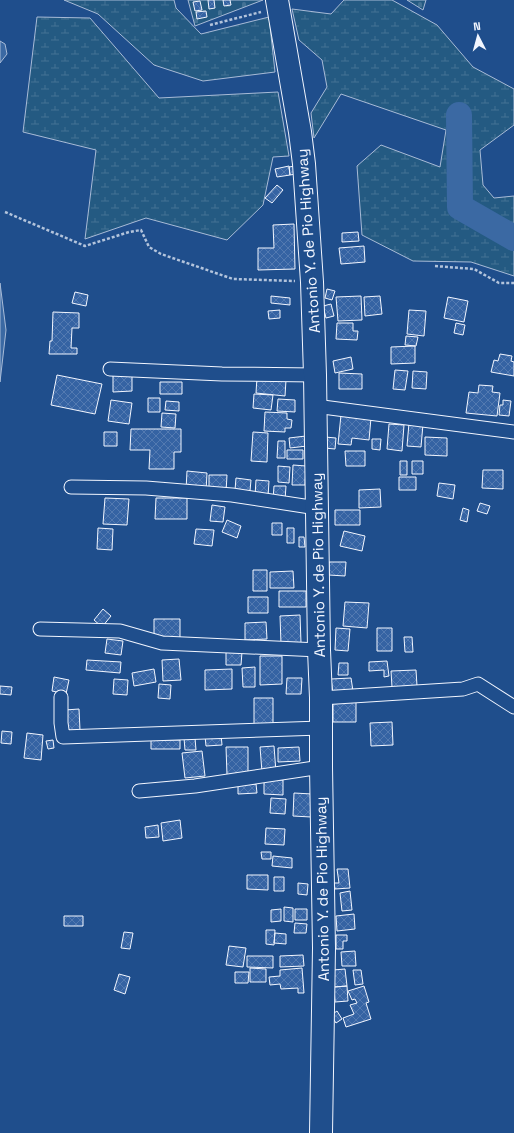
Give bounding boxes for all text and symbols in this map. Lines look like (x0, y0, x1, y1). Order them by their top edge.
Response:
north arrow (458, 16, 498, 56)
text: N (473, 19, 481, 33)
street label: Antonio Y. de Pio Highway (292, 148, 324, 334)
street label: Antonio Y. de Pio Highway (307, 472, 329, 658)
street label: Antonio Y. de Pio Highway (311, 796, 333, 982)

